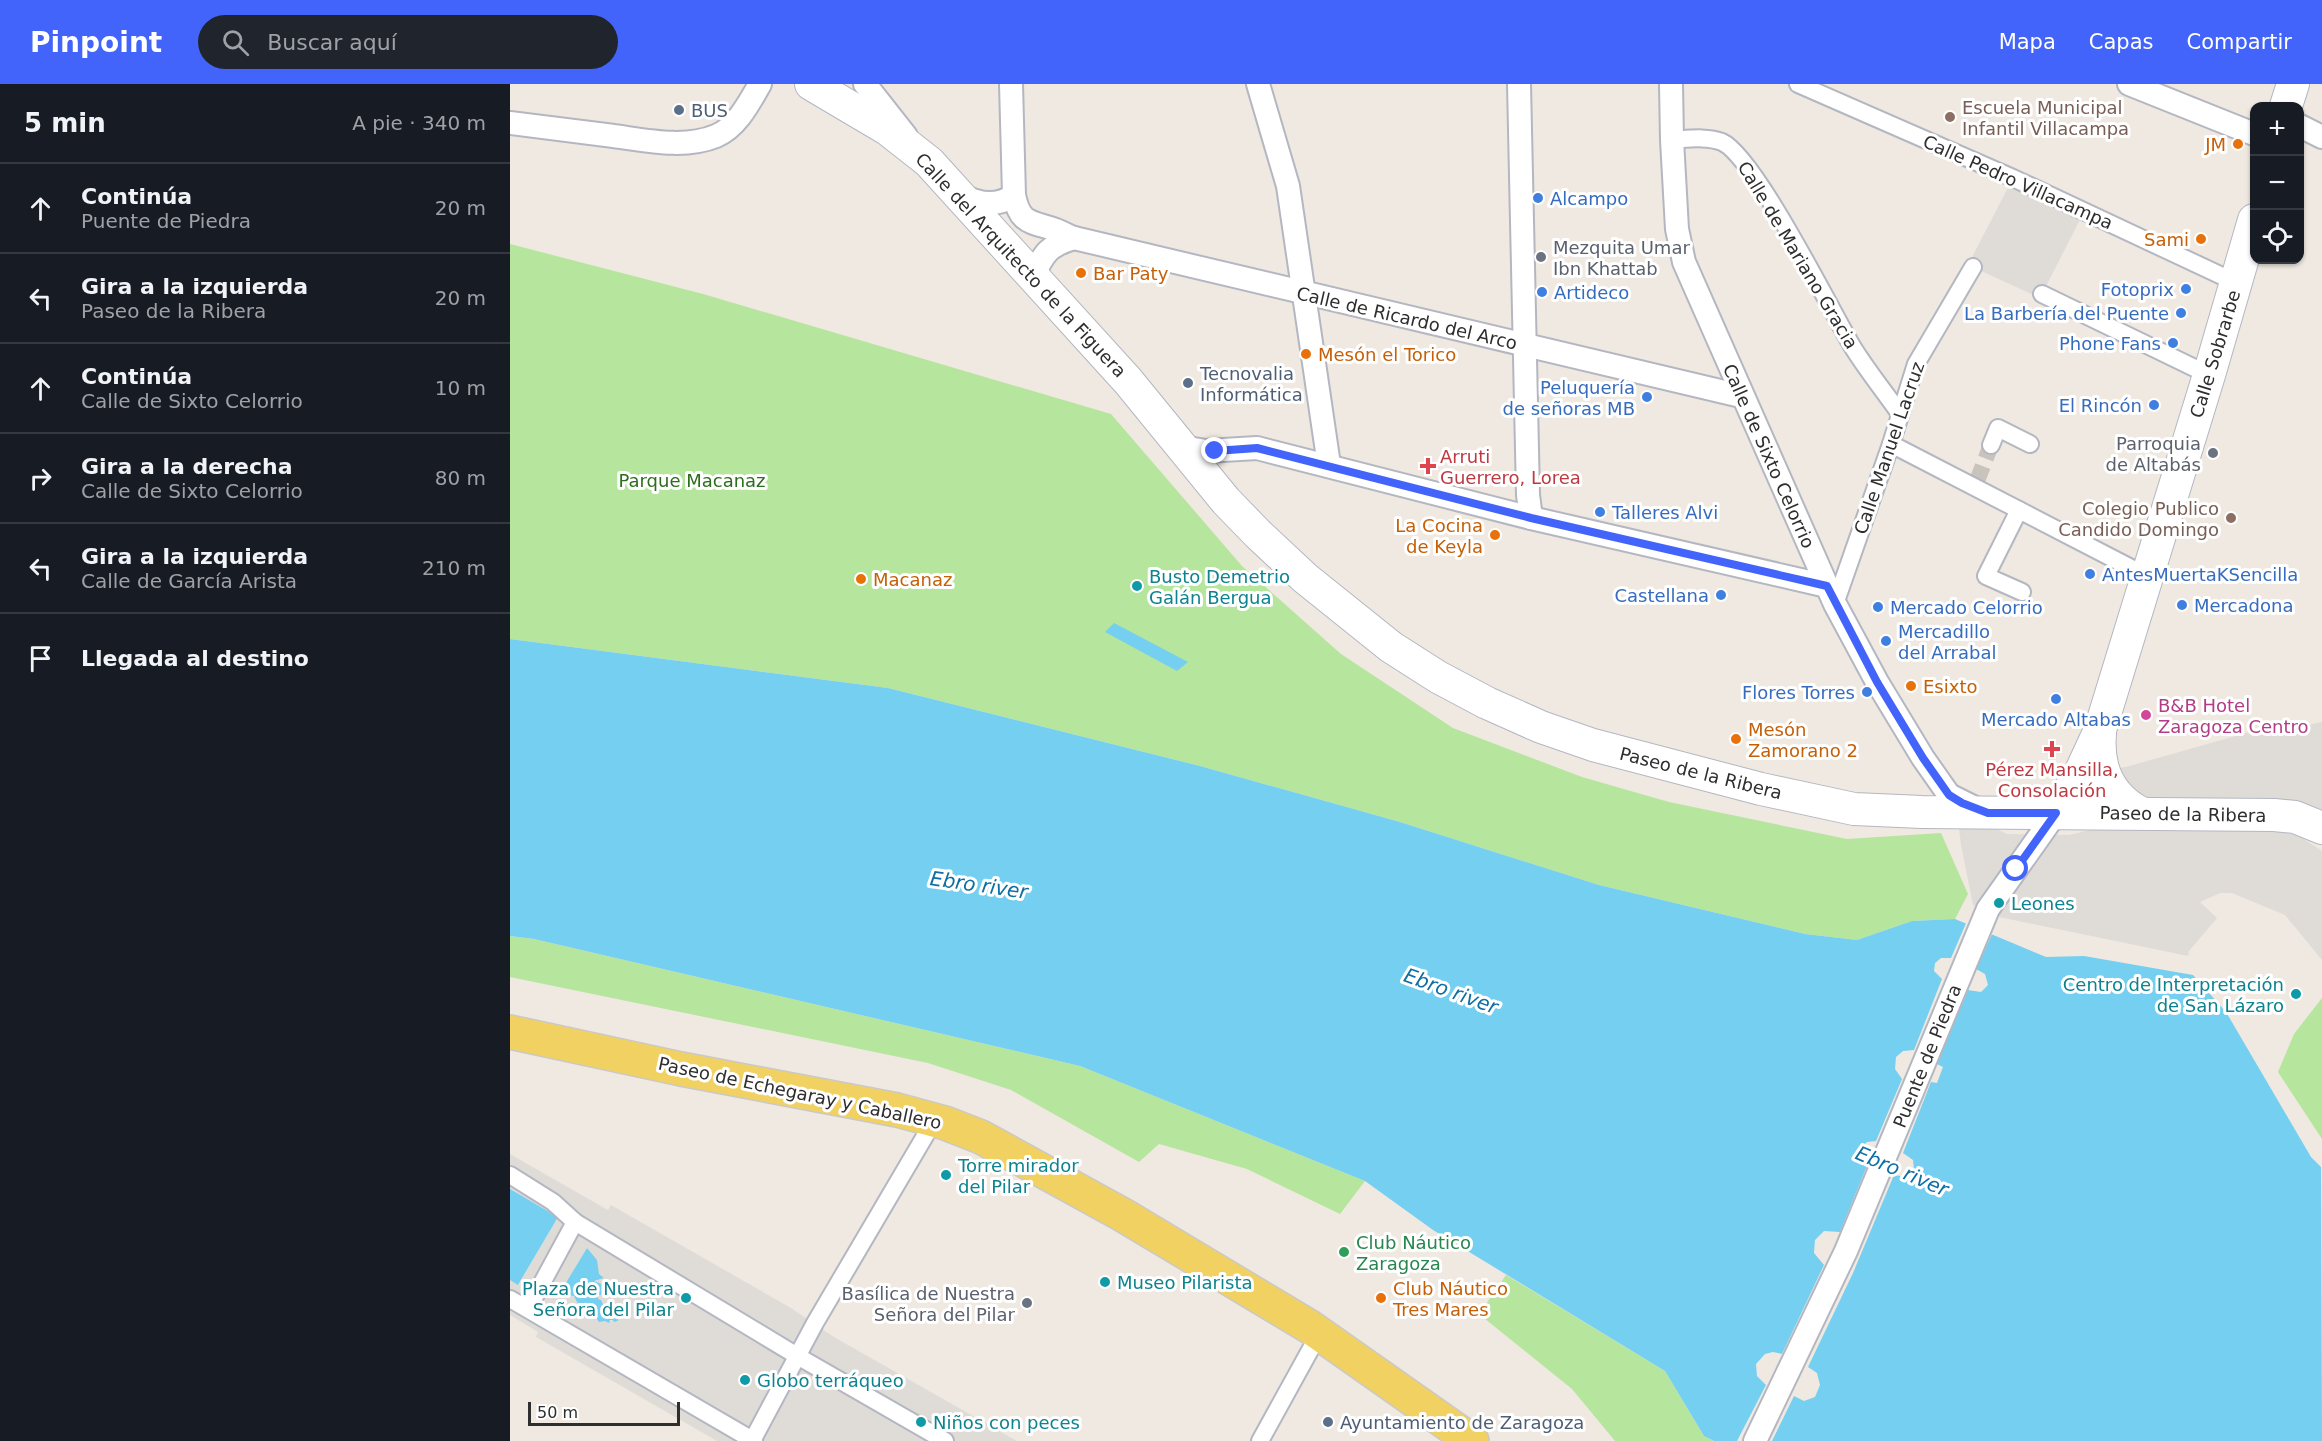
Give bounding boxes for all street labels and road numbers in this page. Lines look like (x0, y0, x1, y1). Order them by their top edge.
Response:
street label: Calle Pedro Villacampa (1920, 131, 2116, 233)
street label: Calle del Arquitecto de la Figuera (911, 148, 1131, 382)
street label: Calle de Mariano Gracia (1734, 157, 1862, 353)
street label: Calle de Ricardo del Arco (1295, 282, 1519, 354)
street label: Calle Sobrarbe (2186, 288, 2244, 420)
street label: Calle Manuel Lacruz (1850, 359, 1928, 537)
street label: Calle de Sixto Celorrio (1719, 361, 1819, 551)
street label: Paseo de la Ribera (1618, 743, 1784, 803)
street label: Paseo de la Ribera (2099, 802, 2267, 826)
street label: Puente de Piedra (1889, 981, 1965, 1131)
street label: Paseo de Echegaray y Caballero (656, 1053, 944, 1133)

